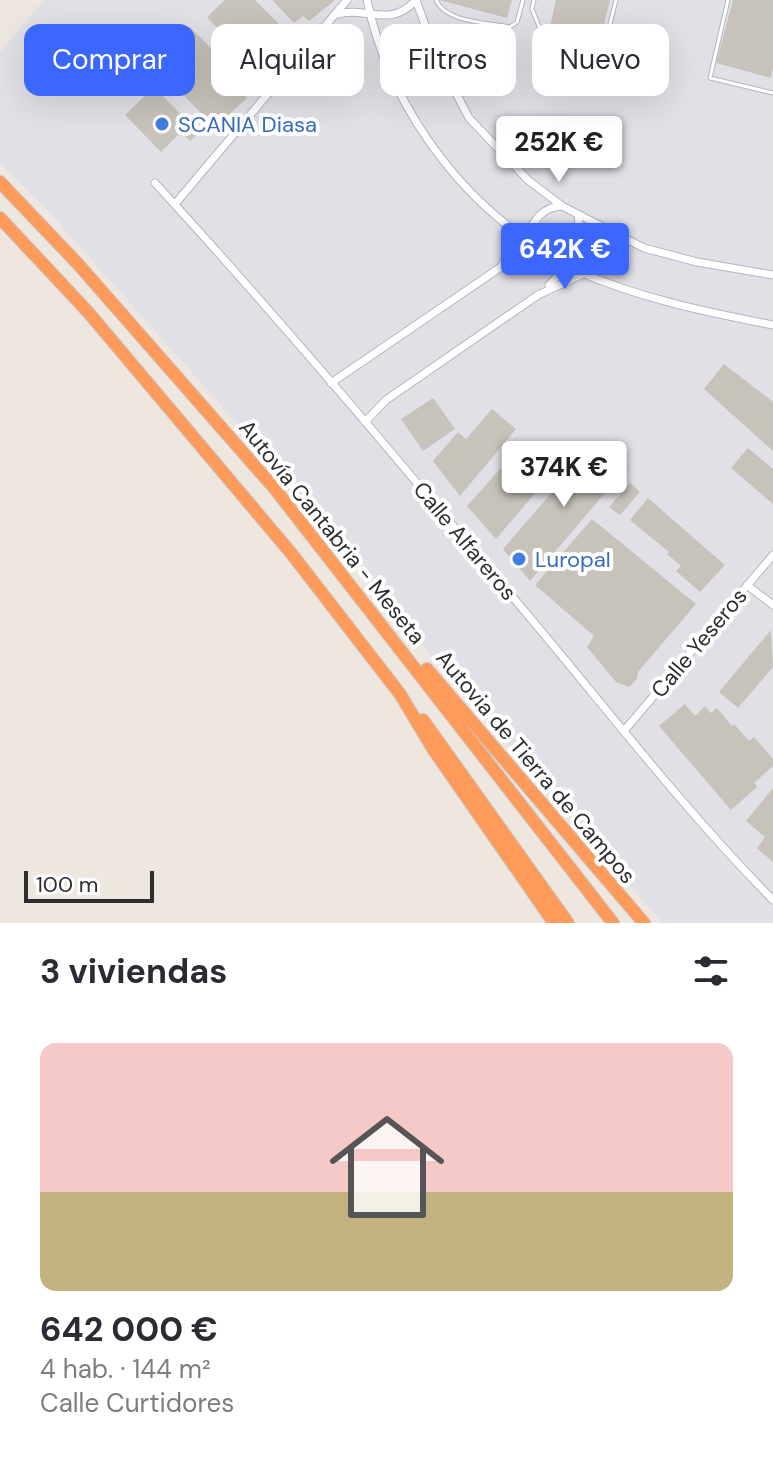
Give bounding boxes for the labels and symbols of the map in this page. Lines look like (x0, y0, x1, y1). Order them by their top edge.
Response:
place label: SCANIA Diasa (178, 110, 317, 139)
marker: SCANIA Diasa (153, 115, 171, 133)
pin: 252K € (494, 116, 624, 184)
pin: 642K € (500, 223, 630, 291)
street label: Autovía Cantabria - Meseta (232, 414, 432, 650)
pin: 374K € (499, 441, 629, 509)
street label: Calle Alfareros (407, 476, 523, 606)
place label: Luropal (535, 545, 611, 574)
marker: Luropal (510, 550, 528, 568)
street label: Calle Yeseros (645, 582, 753, 704)
street label: Autovia de Tierra de Campos (430, 644, 642, 890)
scale bar (24, 867, 154, 903)

